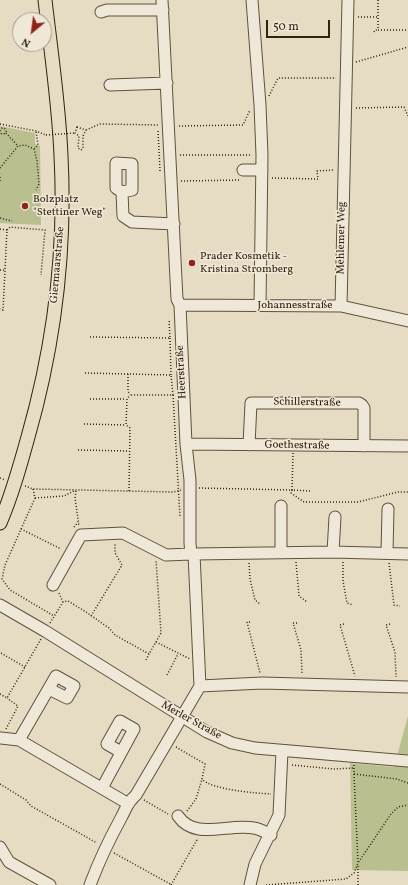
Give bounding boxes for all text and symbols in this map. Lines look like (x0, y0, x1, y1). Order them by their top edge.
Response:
north arrow (12, 12, 52, 52)
scale bar (268, 12, 332, 38)
text: 50 m (273, 19, 299, 35)
text: N (19, 34, 34, 51)
place label: Bolzplatz "Stettiner Weg" (33, 193, 106, 219)
marker: Bolzplatz "Stettiner Weg" (20, 201, 30, 211)
street label: Mehlemer Weg (335, 201, 349, 275)
street label: Giermaarstraße (48, 226, 68, 304)
place label: Prader Kosmetik - Kristina Stromberg (200, 250, 293, 276)
marker: Prader Kosmetik - Kristina Stromberg (187, 258, 197, 268)
street label: Johannesstraße (258, 299, 332, 313)
street label: Heerstraße (174, 345, 190, 399)
street label: Schillerstraße (273, 396, 341, 410)
street label: Goethestraße (264, 439, 330, 453)
street label: Merler Straße (159, 699, 223, 743)

